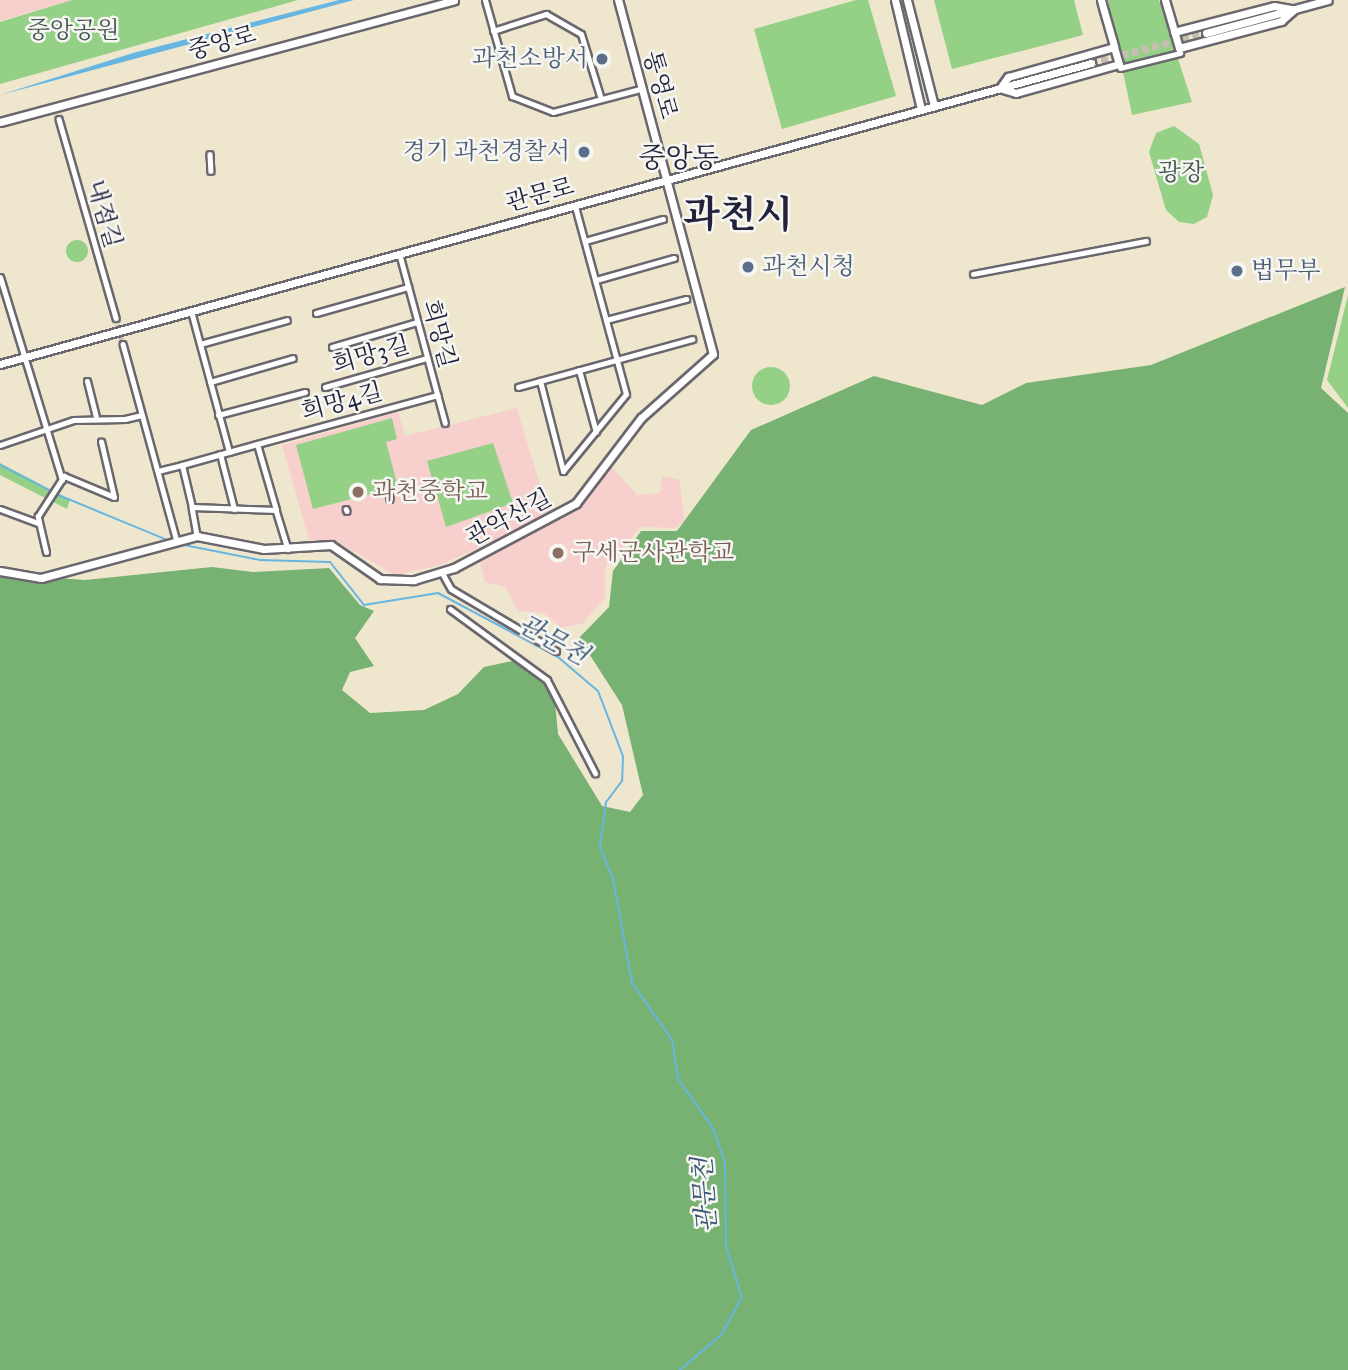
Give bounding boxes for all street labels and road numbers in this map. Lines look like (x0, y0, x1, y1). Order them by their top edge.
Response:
street label: 중앙로 (185, 20, 259, 66)
street label: 통영로 (637, 48, 683, 122)
street label: 관문로 (503, 172, 577, 218)
street label: 내점길 (81, 177, 127, 251)
street label: 희망길 (416, 297, 462, 371)
street label: 희망3길 (329, 330, 413, 380)
street label: 희망4길 (298, 377, 386, 427)
street label: 관악산길 (461, 484, 557, 552)

